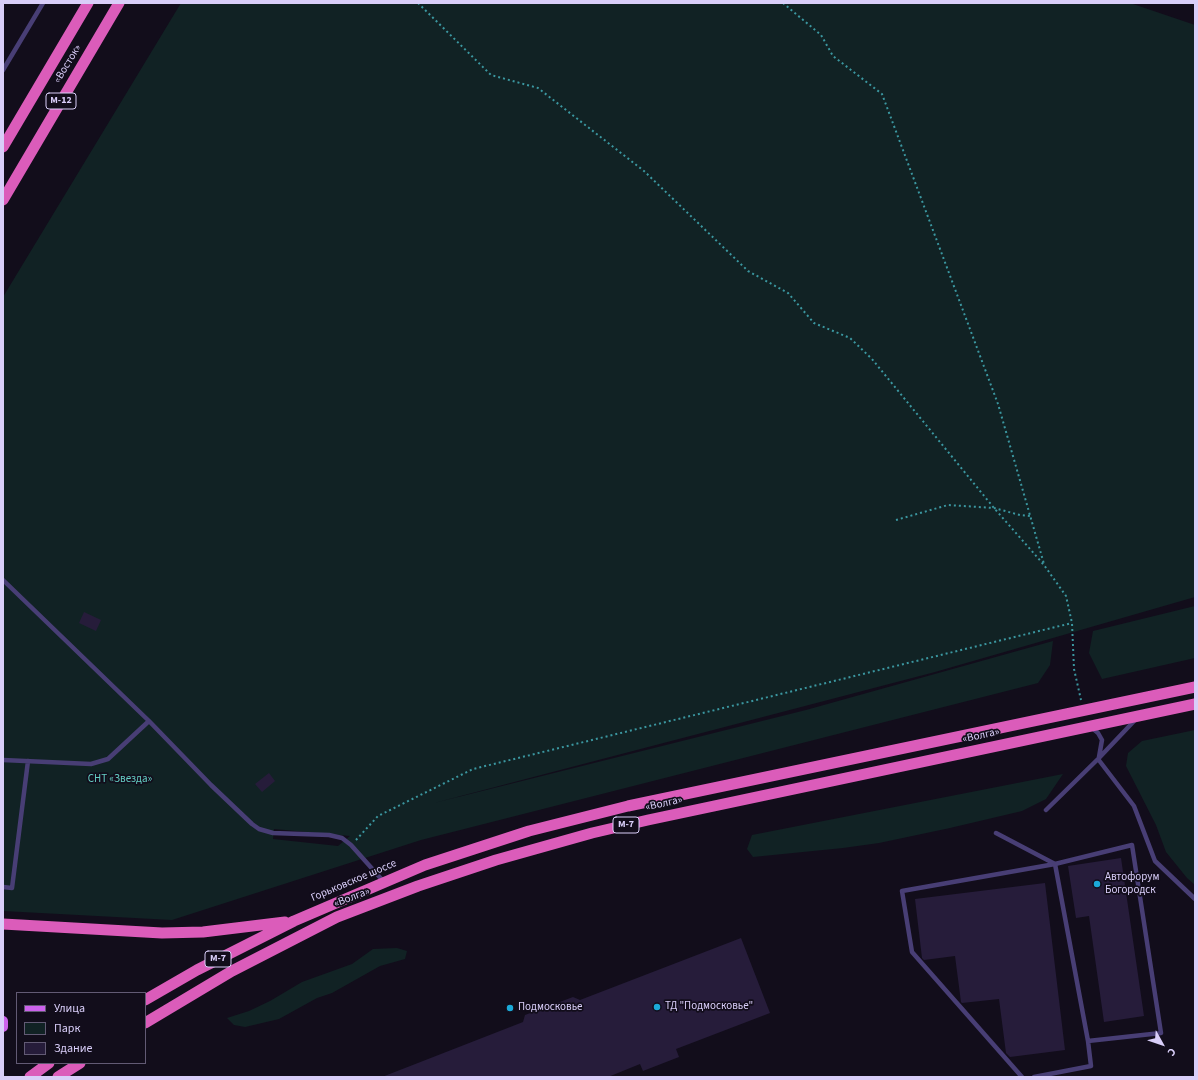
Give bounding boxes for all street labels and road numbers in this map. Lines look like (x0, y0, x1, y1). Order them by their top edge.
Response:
street label: «Восток» (51, 42, 85, 86)
road number: М-12 (46, 93, 76, 109)
street label: «Волга» (961, 726, 1001, 746)
street label: «Волга» (644, 794, 684, 814)
road number: М-7 (613, 817, 639, 833)
street label: Горьковское шоссе (309, 857, 399, 905)
street label: «Волга» (332, 885, 372, 911)
road number: М-7 (205, 951, 231, 967)

